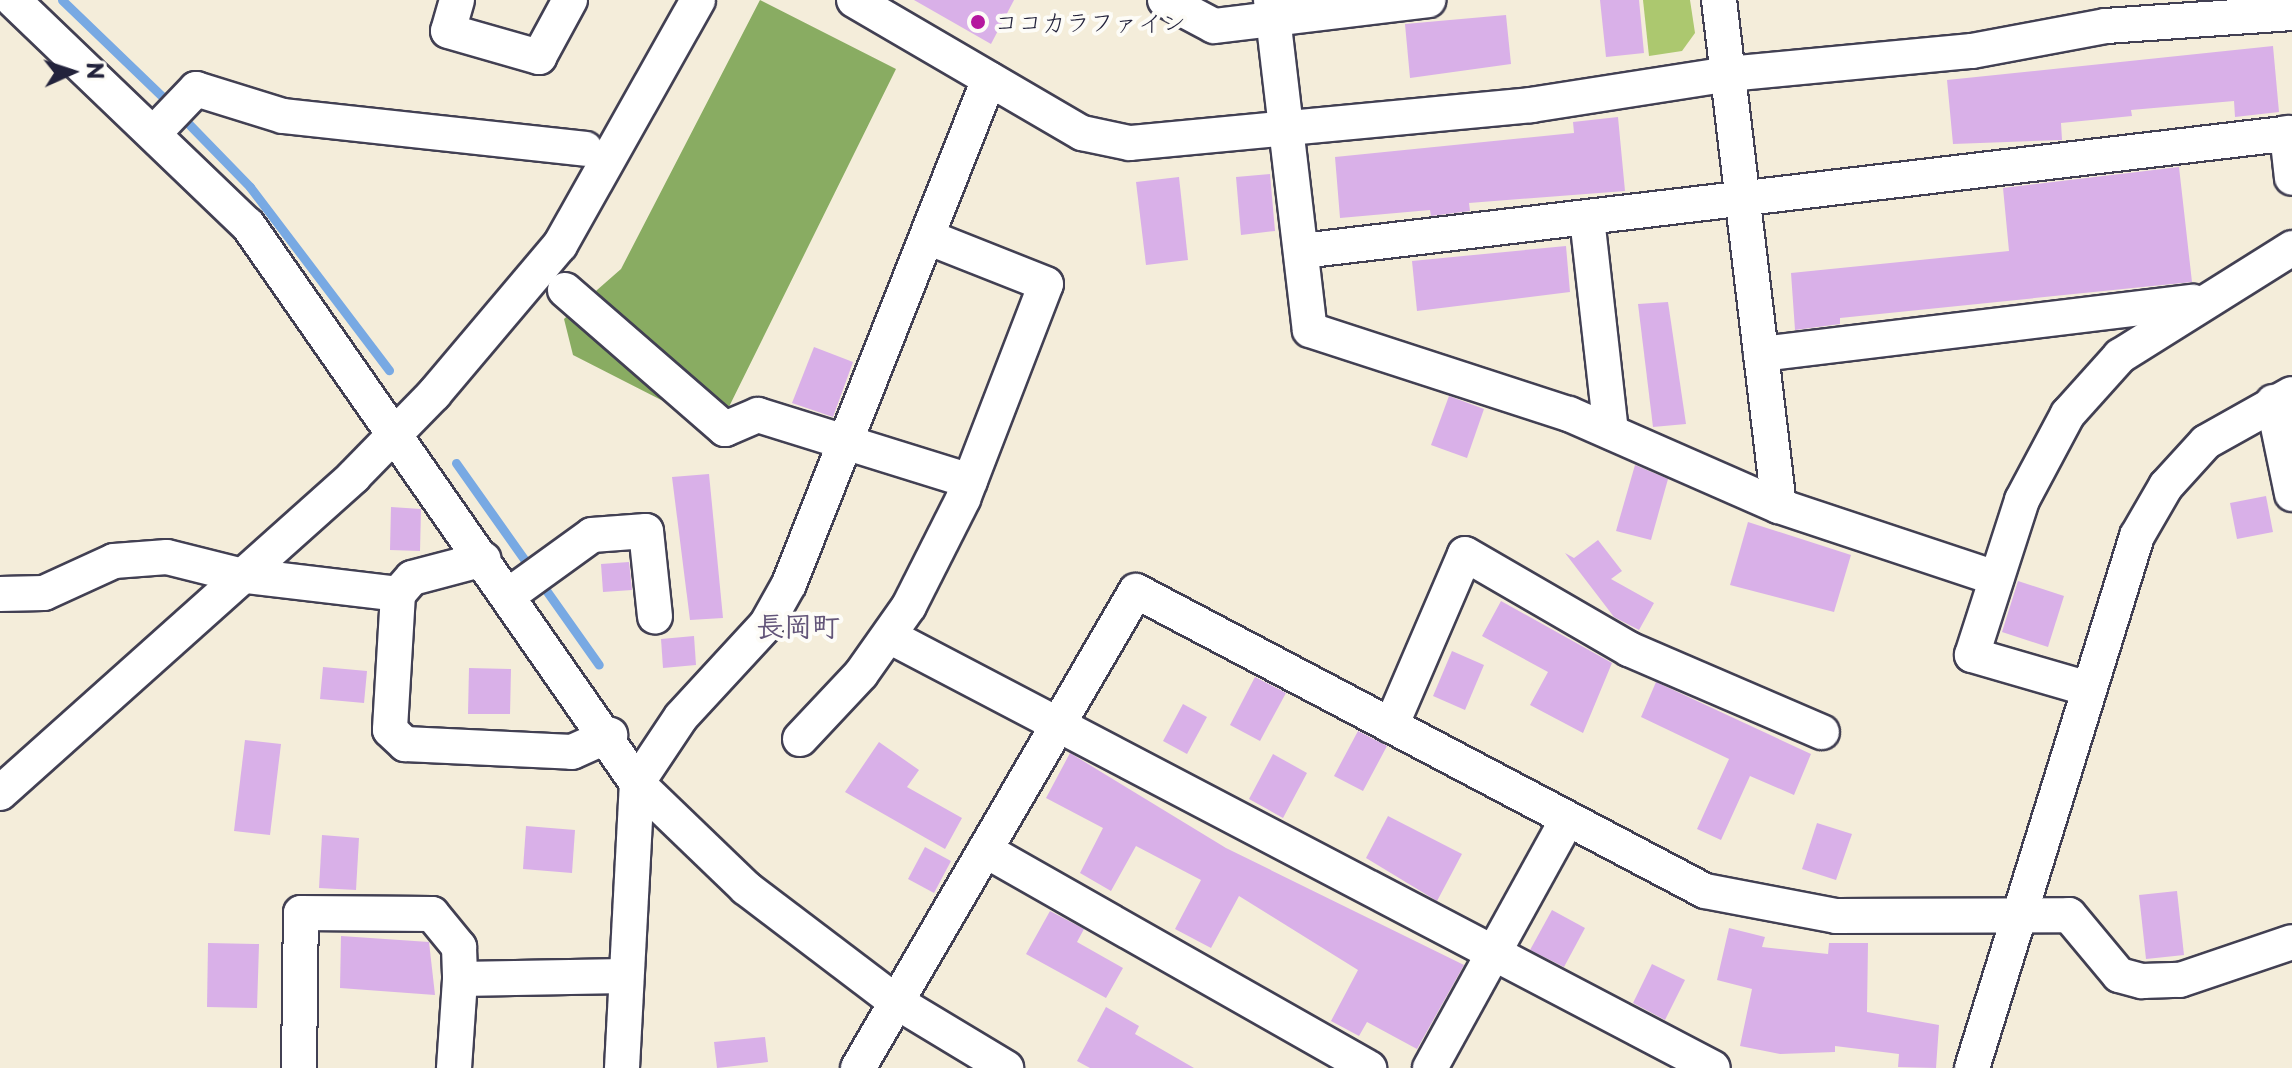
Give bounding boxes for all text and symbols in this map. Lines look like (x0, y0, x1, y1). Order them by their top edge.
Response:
place label: ココカラファイン (994, 8, 1186, 36)
marker: ココカラファイン (969, 13, 987, 31)
north arrow (32, 32, 112, 112)
text: N (80, 61, 113, 80)
district label: 長岡町 (756, 608, 840, 642)

